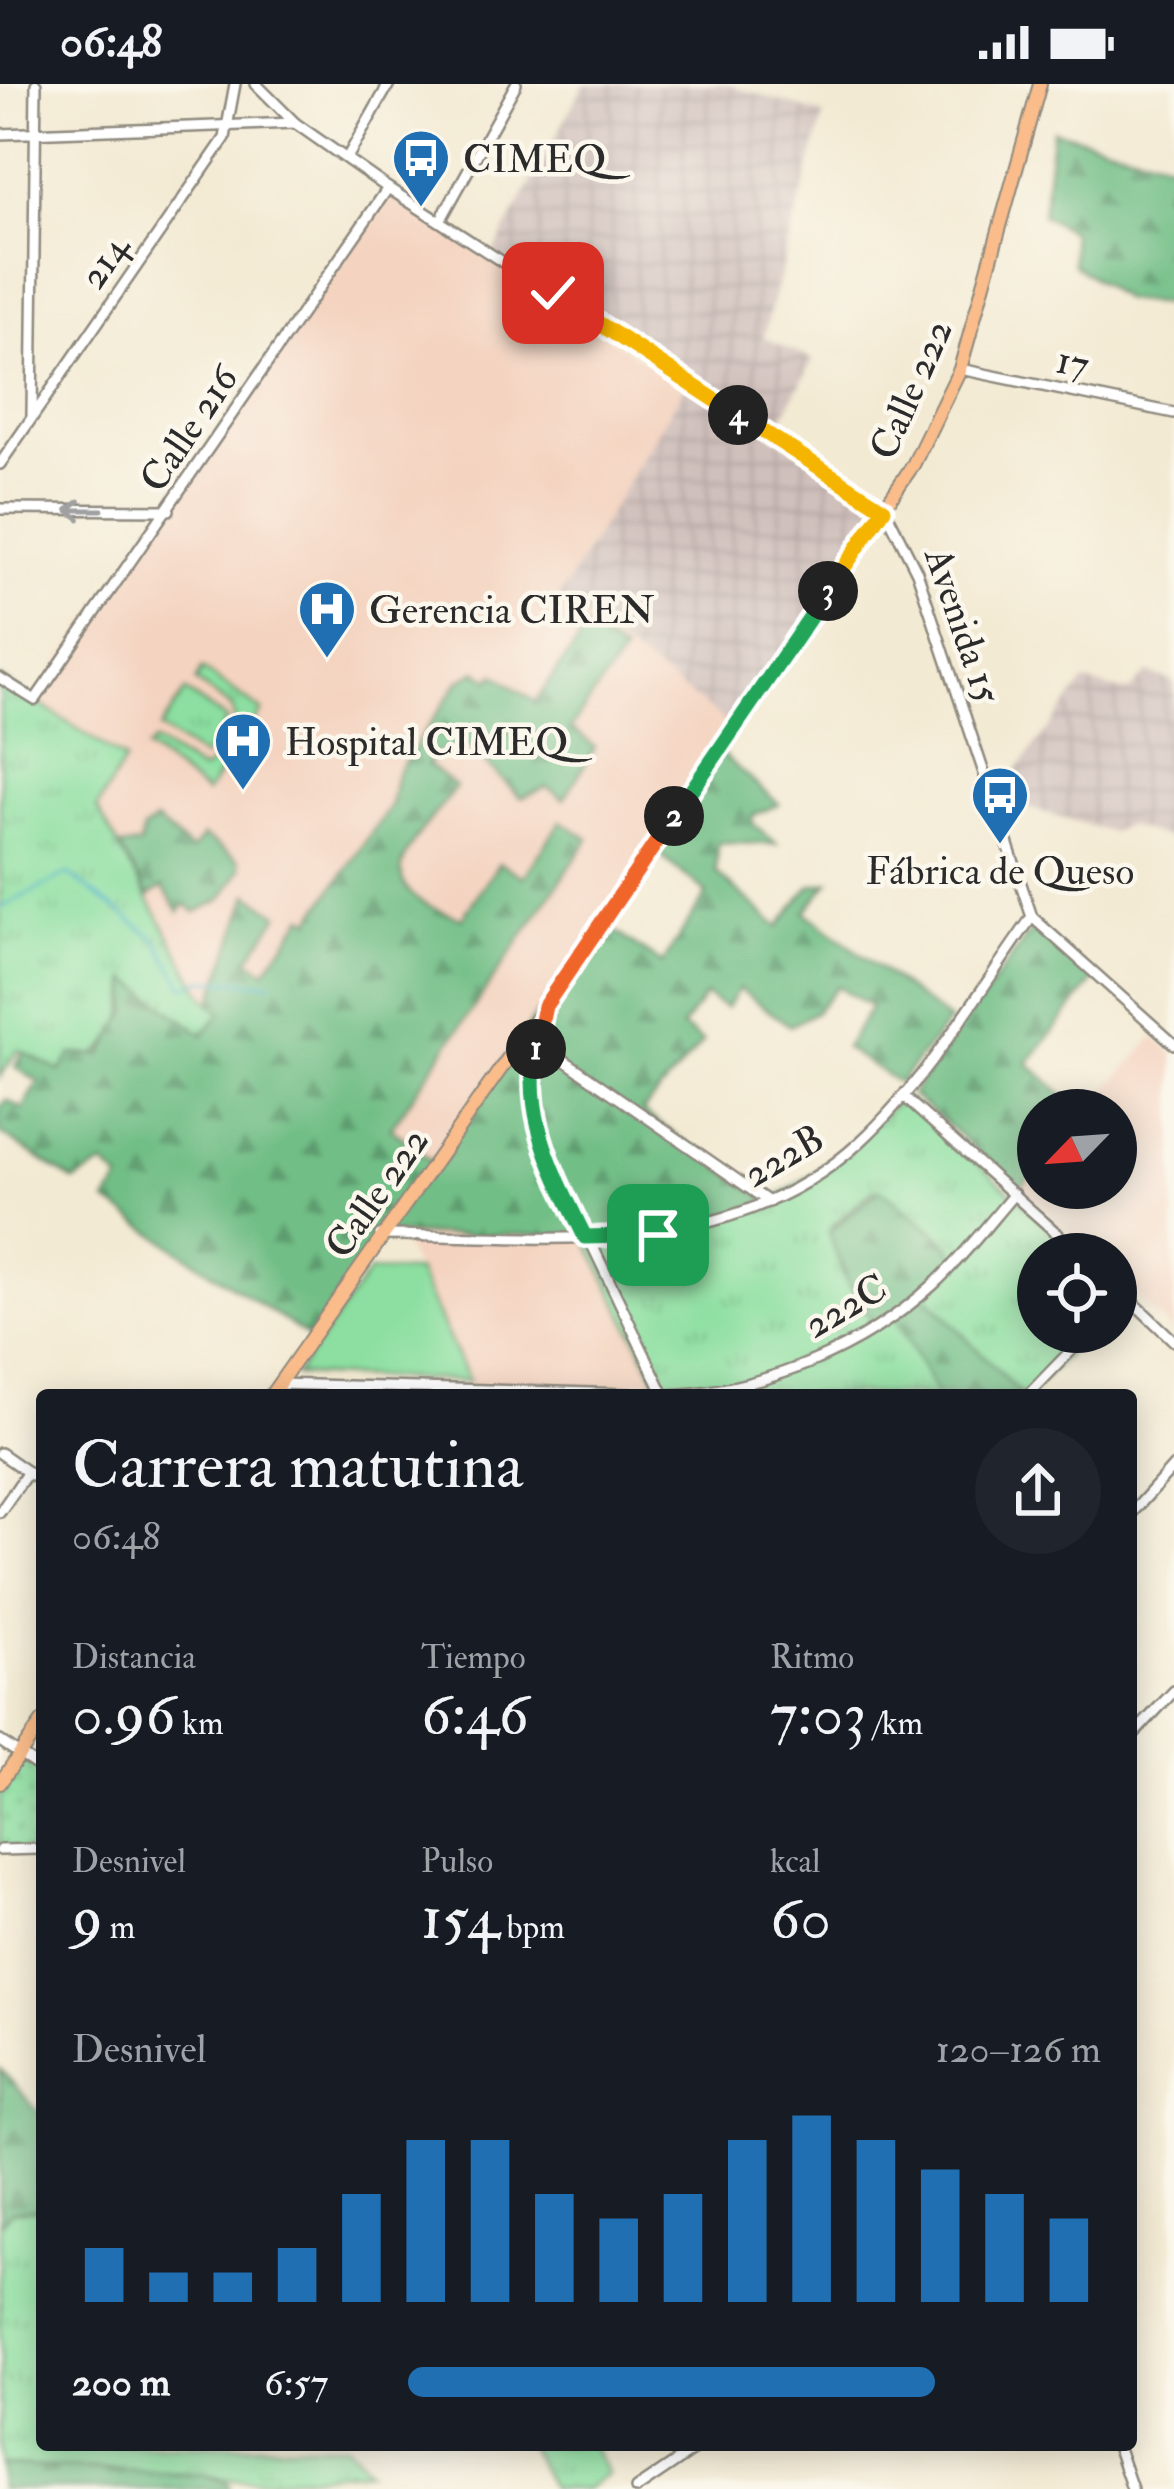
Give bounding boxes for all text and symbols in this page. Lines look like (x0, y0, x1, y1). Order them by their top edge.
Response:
text: 06:48 (60, 14, 162, 70)
bus stop icon: CIMEQ (390, 127, 452, 209)
place label: CIMEQ (463, 135, 630, 184)
street label: 214 (68, 224, 141, 298)
pin (502, 242, 604, 344)
icon: check (520, 260, 586, 326)
street label: Calle 222 (859, 312, 964, 467)
street label: 17 (1052, 335, 1093, 390)
street label: Calle 216 (129, 354, 251, 501)
pin: 4 (708, 385, 768, 445)
text: 4 (729, 394, 747, 435)
one-way arrow (65, 499, 104, 521)
street label: Avenida 15 (913, 540, 1012, 710)
pin: 3 (798, 561, 858, 621)
text: 3 (822, 570, 834, 611)
hospital icon: Gerencia CIREN (296, 578, 358, 660)
place label: Gerencia CIREN (369, 586, 654, 635)
hospital icon: Hospital CIMEQ (212, 710, 274, 792)
place label: Hospital CIMEQ (285, 718, 592, 767)
bus stop icon: Fábrica de Queso (969, 764, 1031, 846)
pin: 2 (644, 786, 704, 846)
text: 2 (666, 795, 682, 836)
place label: Fábrica de Queso (866, 847, 1134, 896)
pin: 1 (506, 1019, 566, 1079)
text: 1 (530, 1028, 542, 1069)
north arrow (1017, 1089, 1137, 1209)
map controls (1017, 1089, 1137, 1353)
street label: 222B (735, 1114, 833, 1199)
street label: Calle 222 (315, 1118, 440, 1268)
pin (607, 1184, 709, 1286)
icon: arrive (625, 1202, 691, 1268)
button: locate (1017, 1233, 1137, 1353)
street label: 222C (795, 1263, 896, 1349)
text: Carrera matutina (72, 1425, 523, 1508)
button: share (975, 1428, 1101, 1554)
text: 06:48 (72, 1512, 161, 1561)
text: Distancia (72, 1637, 196, 1678)
text: Tiempo (421, 1637, 526, 1678)
text: Ritmo (770, 1637, 854, 1678)
text: 0.96 (72, 1678, 175, 1753)
text: 6:46 (421, 1678, 529, 1753)
text: 7:03 (770, 1678, 866, 1753)
text: km (175, 1703, 224, 1744)
text: /km (866, 1703, 923, 1744)
text: Desnivel (72, 1841, 186, 1882)
text: Pulso (421, 1841, 493, 1882)
text: kcal (770, 1841, 821, 1882)
text: 9 (72, 1882, 103, 1957)
text: 154 (421, 1882, 499, 1957)
text: 60 (770, 1882, 831, 1957)
text: m (103, 1907, 135, 1948)
text: bpm (499, 1907, 565, 1948)
text: Desnivel (72, 2025, 207, 2074)
text: 120–126 m (936, 2025, 1101, 2074)
text: 200 m (72, 2358, 170, 2407)
text: 6:57 (264, 2358, 328, 2407)

